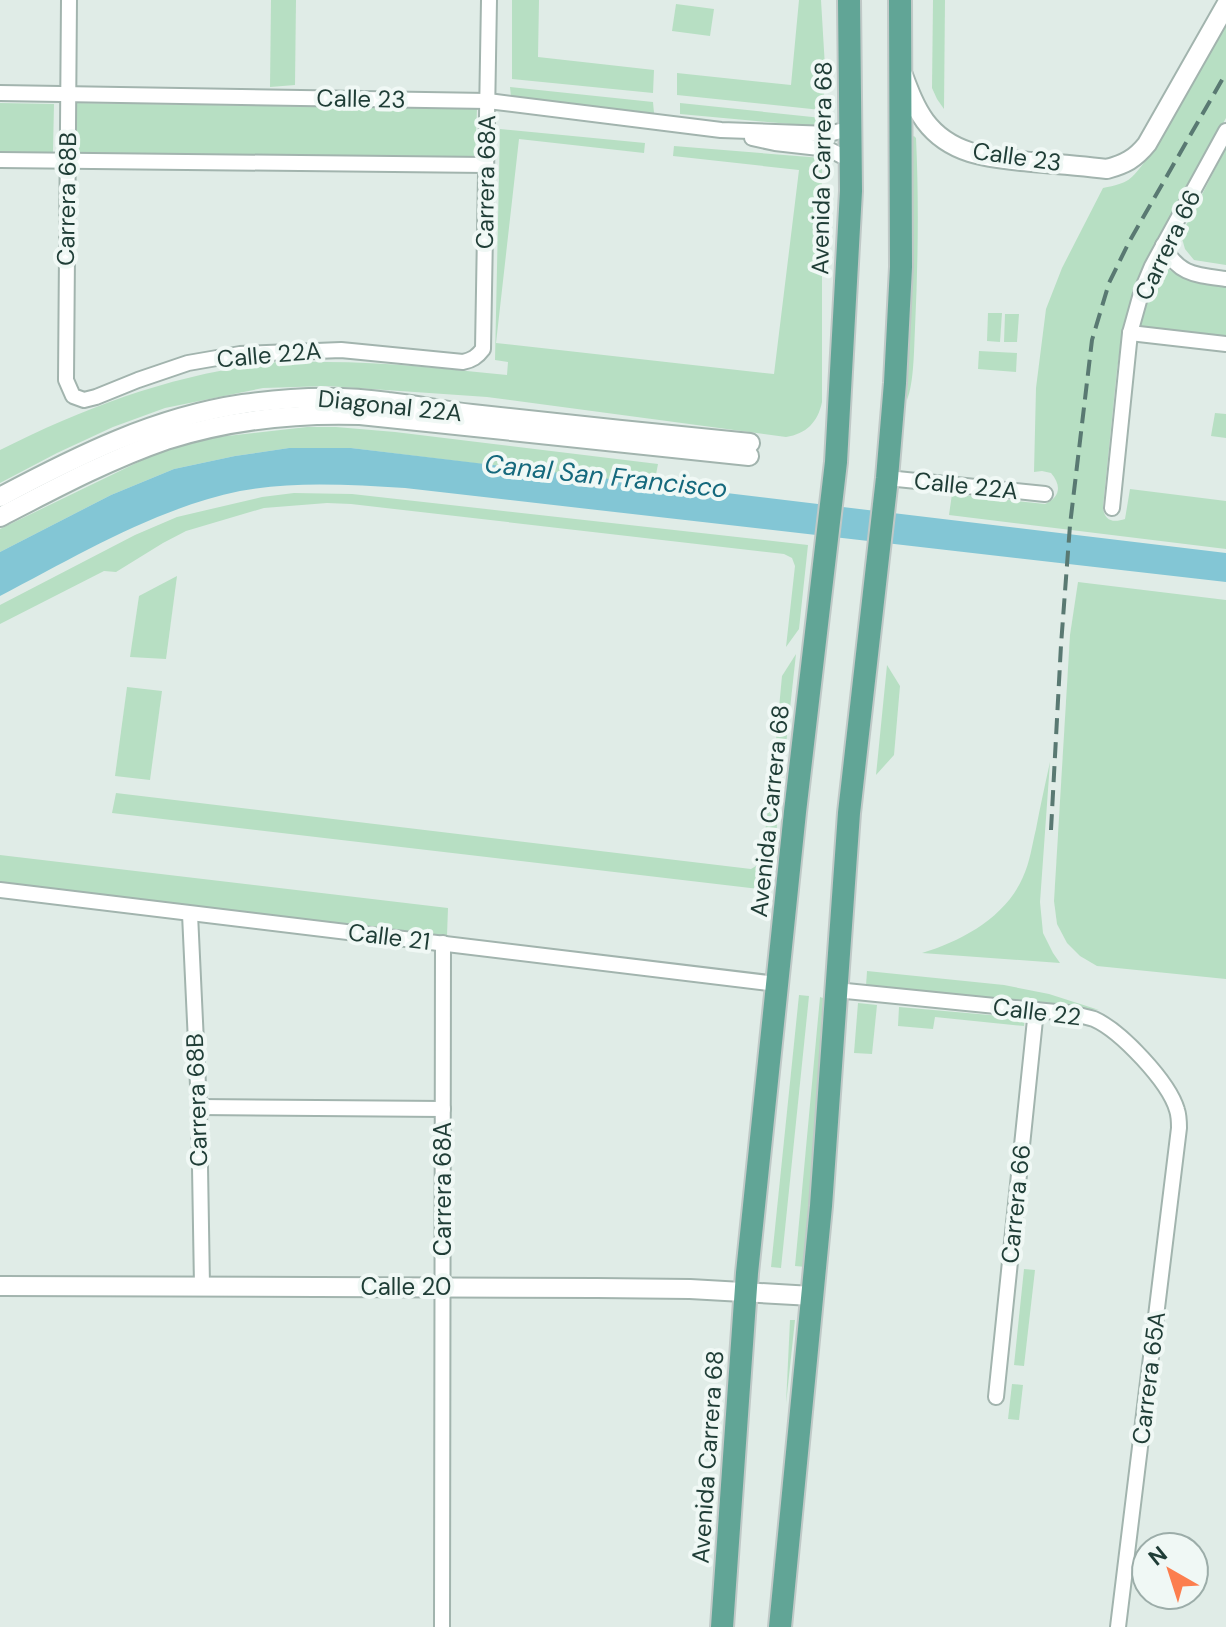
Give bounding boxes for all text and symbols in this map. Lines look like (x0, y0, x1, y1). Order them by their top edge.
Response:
street label: Avenida Carrera 68 (804, 61, 839, 275)
street label: Calle 23 (316, 82, 406, 115)
street label: Carrera 68A (469, 114, 502, 249)
street label: Carrera 68B (50, 132, 83, 266)
street label: Calle 23 (971, 135, 1063, 178)
street label: Carrera 66 (1127, 184, 1208, 305)
street label: Calle 22A (216, 334, 322, 375)
street label: Diagonal 22A (317, 383, 464, 428)
water label: Canal San Francisco (483, 446, 729, 506)
street label: Calle 22A (912, 465, 1020, 506)
street label: Avenida Carrera 68 (743, 703, 796, 919)
street label: Calle 21 (346, 916, 432, 957)
street label: Calle 22 (991, 991, 1083, 1032)
street label: Carrera 68B (179, 1033, 214, 1167)
street label: Carrera 68A (427, 1122, 458, 1256)
street label: Carrera 66 (994, 1143, 1037, 1265)
street label: Calle 20 (361, 1271, 451, 1302)
street label: Carrera 65A (1125, 1310, 1172, 1446)
street label: Avenida Carrera 68 (685, 1349, 730, 1565)
north arrow (1130, 1531, 1210, 1611)
text: N (1142, 1540, 1173, 1572)

